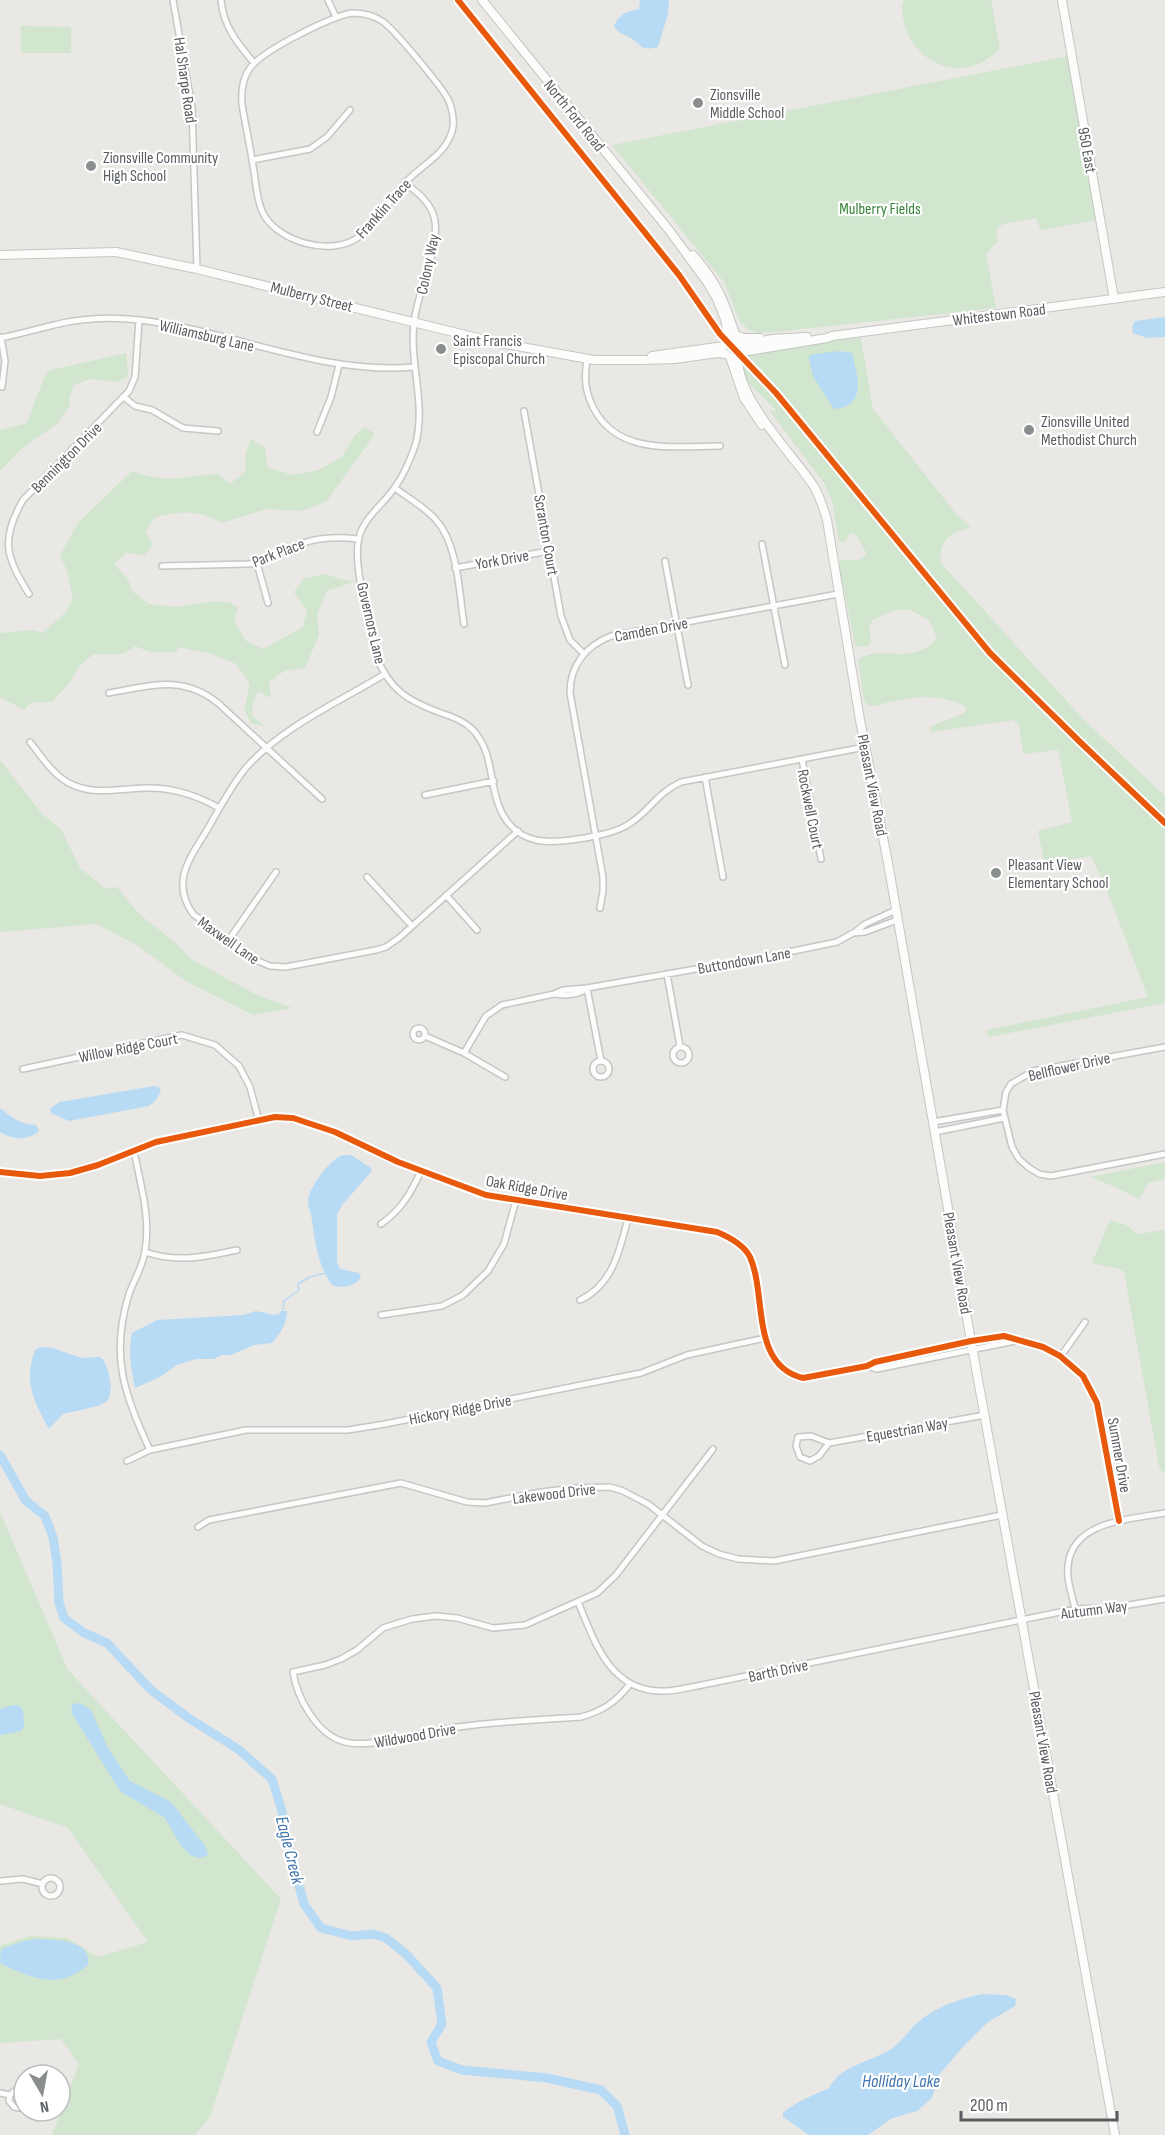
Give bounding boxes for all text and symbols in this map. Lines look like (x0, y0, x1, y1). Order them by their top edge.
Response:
street label: Hal Sharpe Road (169, 36, 200, 124)
street label: North Ford Road (539, 76, 608, 156)
place label: Zionsville Middle School (710, 86, 784, 123)
marker: Zionsville Middle School (691, 96, 705, 110)
street label: 950 East (1073, 126, 1100, 175)
place label: Zionsville Community High School (103, 149, 218, 186)
marker: Zionsville Community High School (84, 159, 98, 173)
street label: Franklin Trace (352, 175, 416, 243)
park label: Mulberry Fields (839, 200, 921, 219)
street label: Colony Way (413, 232, 444, 296)
street label: Mulberry Street (269, 278, 355, 317)
street label: Whitestown Road (952, 300, 1047, 331)
street label: Williamsburg Lane (157, 316, 256, 357)
place label: Saint Francis Episcopal Church (453, 332, 545, 369)
marker: Saint Francis Episcopal Church (434, 342, 448, 356)
place label: Zionsville United Methodist Church (1041, 413, 1137, 450)
street label: Bennington Drive (28, 419, 106, 497)
marker: Zionsville United Methodist Church (1022, 423, 1036, 437)
street label: Scranton Court (529, 493, 562, 577)
street label: Park Place (250, 535, 307, 572)
street label: York Drive (474, 546, 530, 574)
street label: Governors Lane (352, 581, 389, 666)
street label: Camden Drive (613, 614, 690, 647)
street label: Pleasant View Road (852, 733, 891, 838)
street label: Rockwell Court (792, 768, 827, 851)
place label: Pleasant View Elementary School (1008, 856, 1108, 893)
marker: Pleasant View Elementary School (989, 866, 1003, 880)
street label: Maxwell Lane (194, 913, 263, 969)
street label: Buttondown Lane (696, 944, 792, 979)
street label: Willow Ridge Court (77, 1030, 179, 1067)
street label: Bellflower Drive (1027, 1049, 1112, 1086)
street label: Oak Ridge Drive (484, 1172, 569, 1205)
street label: Pleasant View Road (938, 1211, 975, 1316)
street label: Hickory Ridge Drive (408, 1391, 513, 1430)
street label: Equestrian Way (865, 1414, 949, 1447)
street label: Summer Drive (1103, 1416, 1134, 1494)
street label: Lakewood Drive (512, 1480, 597, 1509)
street label: Autumn Way (1059, 1597, 1129, 1624)
street label: Barth Drive (747, 1656, 810, 1687)
street label: Pleasant View Road (1024, 1690, 1061, 1795)
street label: Wildwood Drive (373, 1720, 457, 1753)
water label: Eagle Creek (271, 1814, 308, 1887)
north arrow (12, 2063, 72, 2123)
water label: Holliday Lake (862, 2071, 940, 2092)
scale bar (961, 2084, 1117, 2122)
text: 200 m (970, 2095, 1008, 2116)
text: N (38, 2096, 50, 2116)

